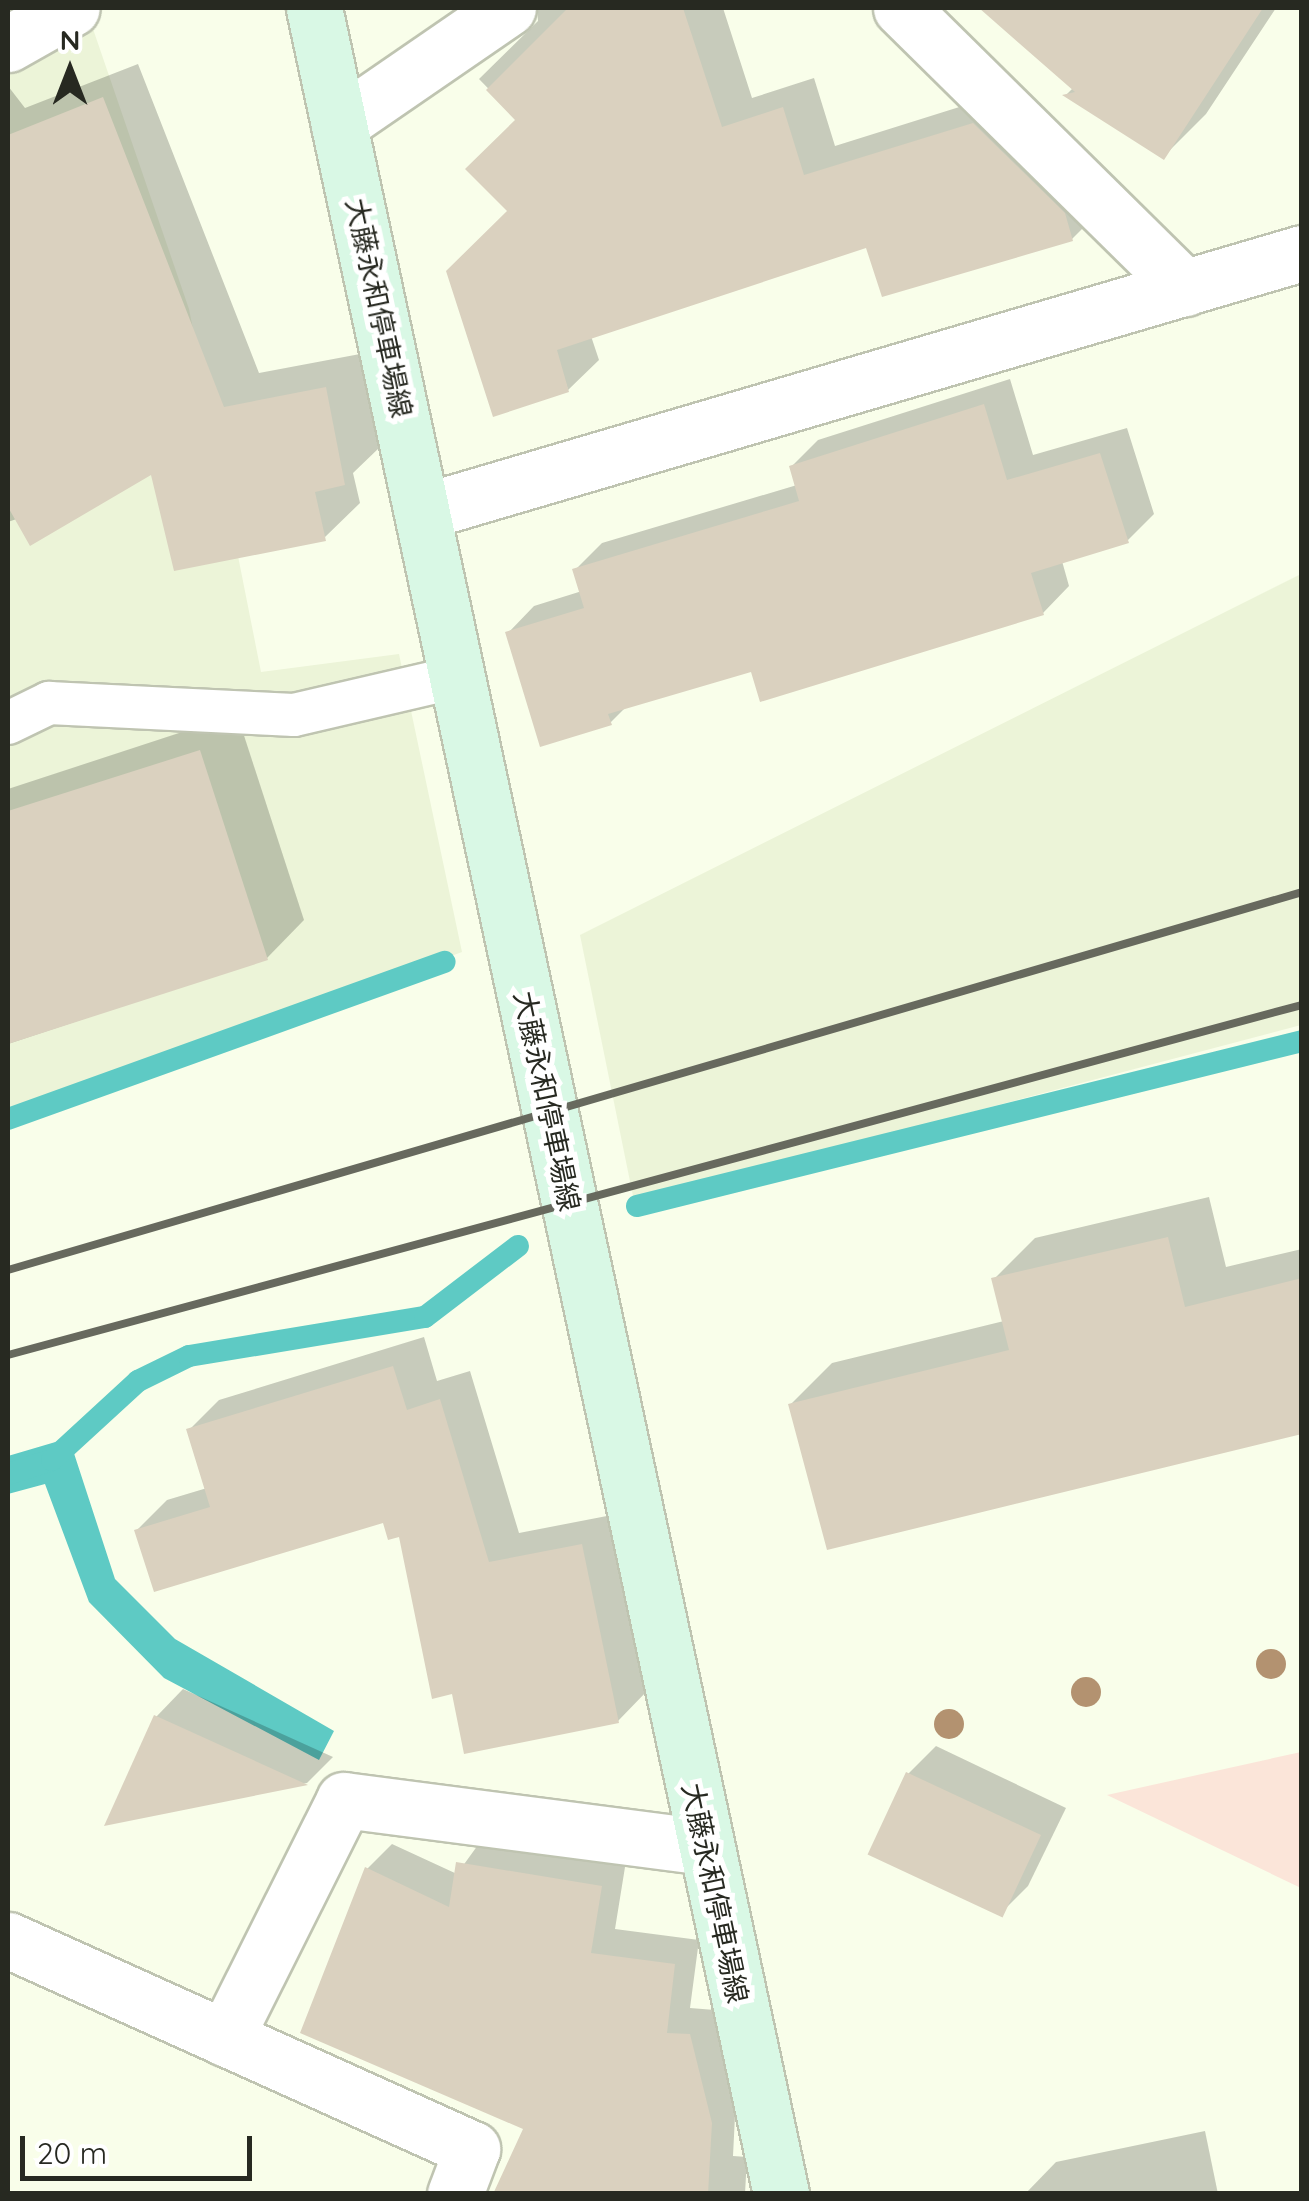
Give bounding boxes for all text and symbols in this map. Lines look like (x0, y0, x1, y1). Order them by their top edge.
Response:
north arrow (20, 20, 120, 120)
text: N (60, 22, 80, 57)
street label: 大藤永和停車場線 (339, 195, 419, 421)
street label: 大藤永和停車場線 (507, 988, 587, 1214)
street label: 大藤永和停車場線 (675, 1780, 755, 2006)
scale bar (25, 2116, 258, 2178)
text: 20 m (37, 2134, 107, 2172)

